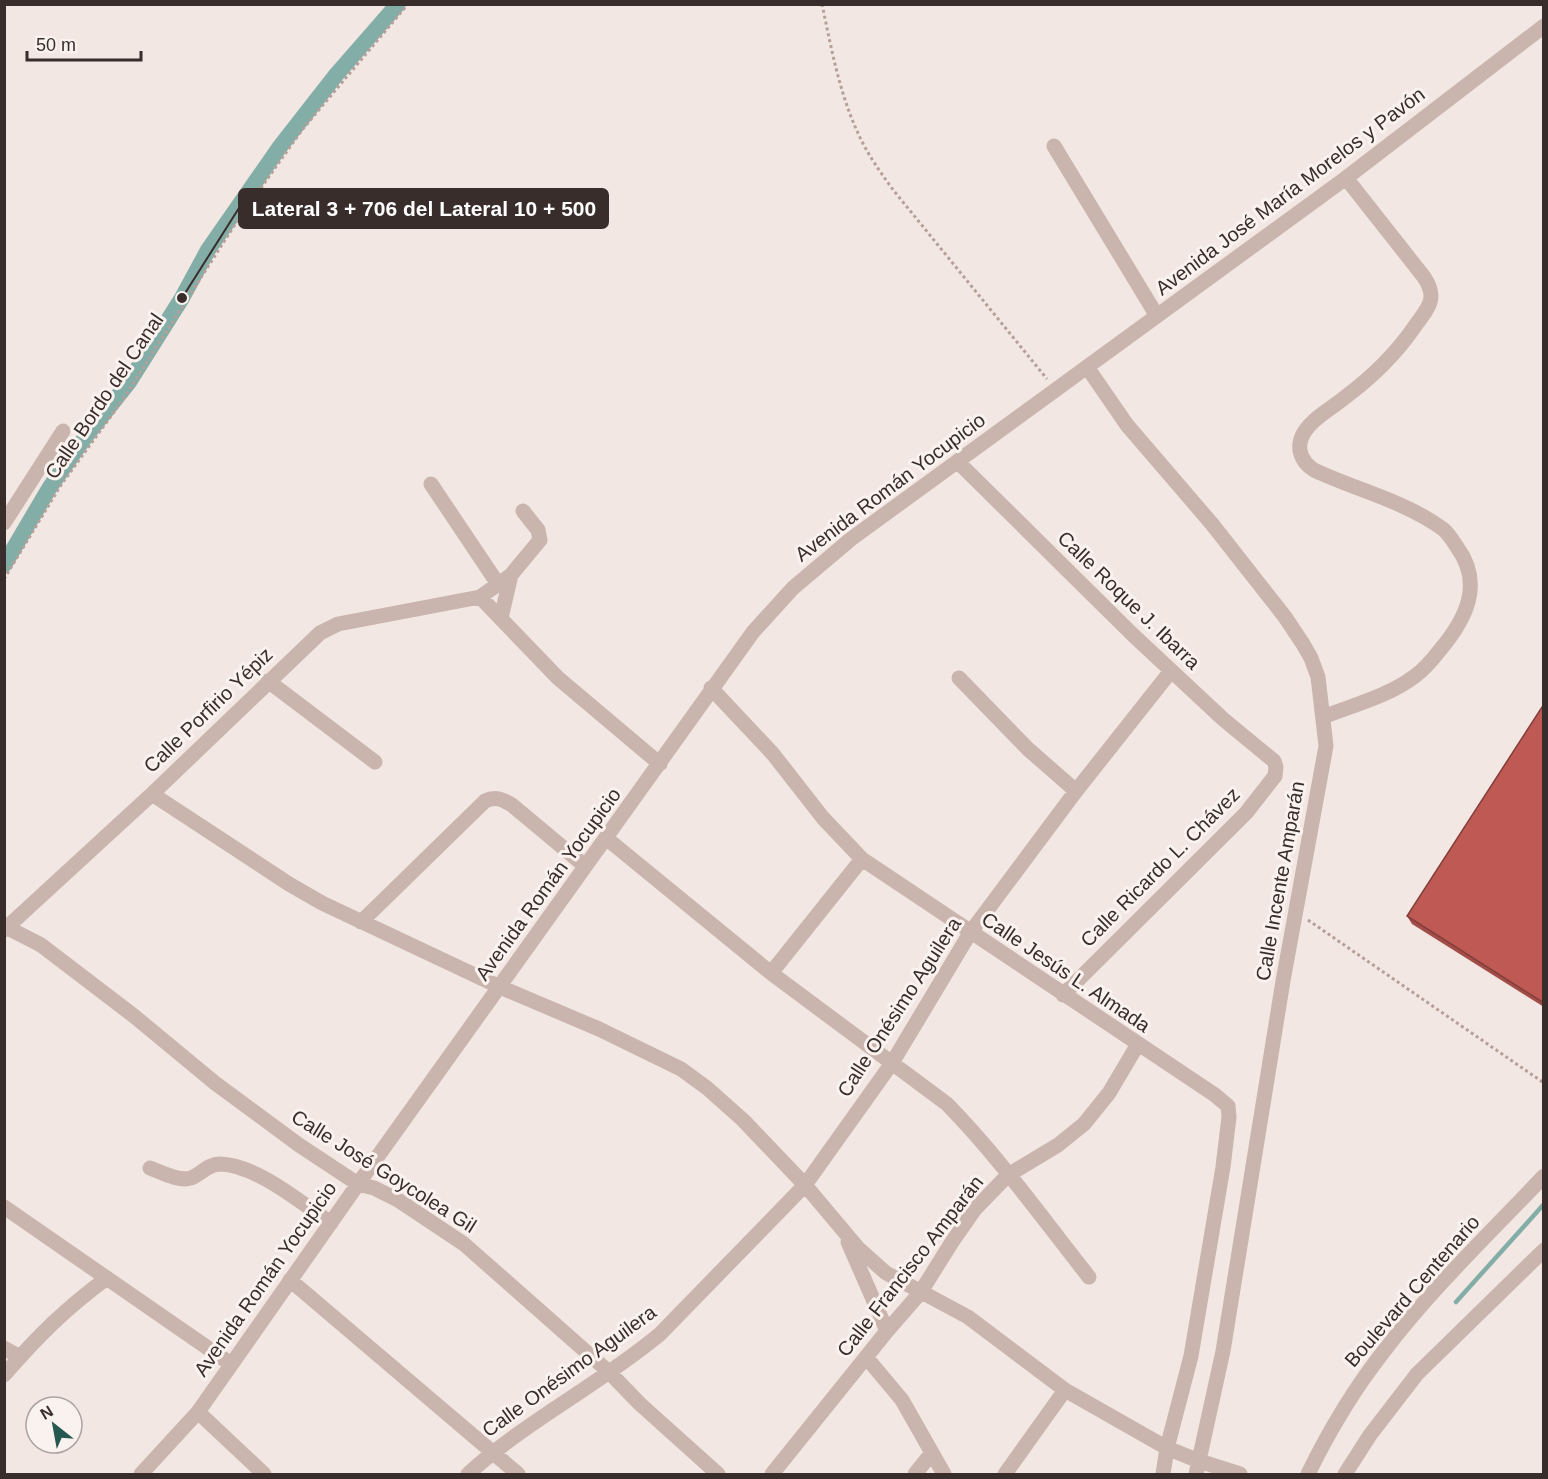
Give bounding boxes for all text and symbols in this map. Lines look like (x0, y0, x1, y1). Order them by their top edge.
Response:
scale bar (27, 24, 141, 62)
text: 50 m (36, 35, 76, 55)
street label: Avenida José María Morelos y Pavón (1151, 83, 1429, 299)
callout: Lateral 3 + 706 del Lateral 10 + 500 (239, 189, 608, 228)
text: Lateral 3 + 706 del Lateral 10 + 500 (252, 197, 596, 220)
street label: Calle Bordo del Canal (40, 309, 168, 483)
street label: Avenida Román Yocupicio (791, 408, 989, 566)
street label: Calle Roque J. Ibarra (1053, 526, 1205, 674)
street label: Calle Porfirio Yépiz (139, 643, 277, 777)
street label: Calle Incente Amparán (1252, 779, 1308, 983)
street label: Calle Ricardo L. Chávez (1076, 783, 1244, 951)
street label: Avenida Román Yocupicio (471, 784, 625, 984)
street label: Calle Jesús L. Almada (978, 908, 1155, 1037)
street label: Calle Onésimo Aguilera (833, 913, 966, 1101)
street label: Calle José Goycolea Gil (288, 1105, 480, 1237)
street label: Calle Francisco Amparán (833, 1171, 987, 1361)
street label: Avenida Román Yocupicio (189, 1178, 341, 1380)
street label: Boulevard Centenario (1340, 1211, 1484, 1371)
street label: Calle Onésimo Aguilera (478, 1300, 661, 1441)
north arrow (24, 1395, 84, 1455)
text: N (37, 1402, 56, 1423)

